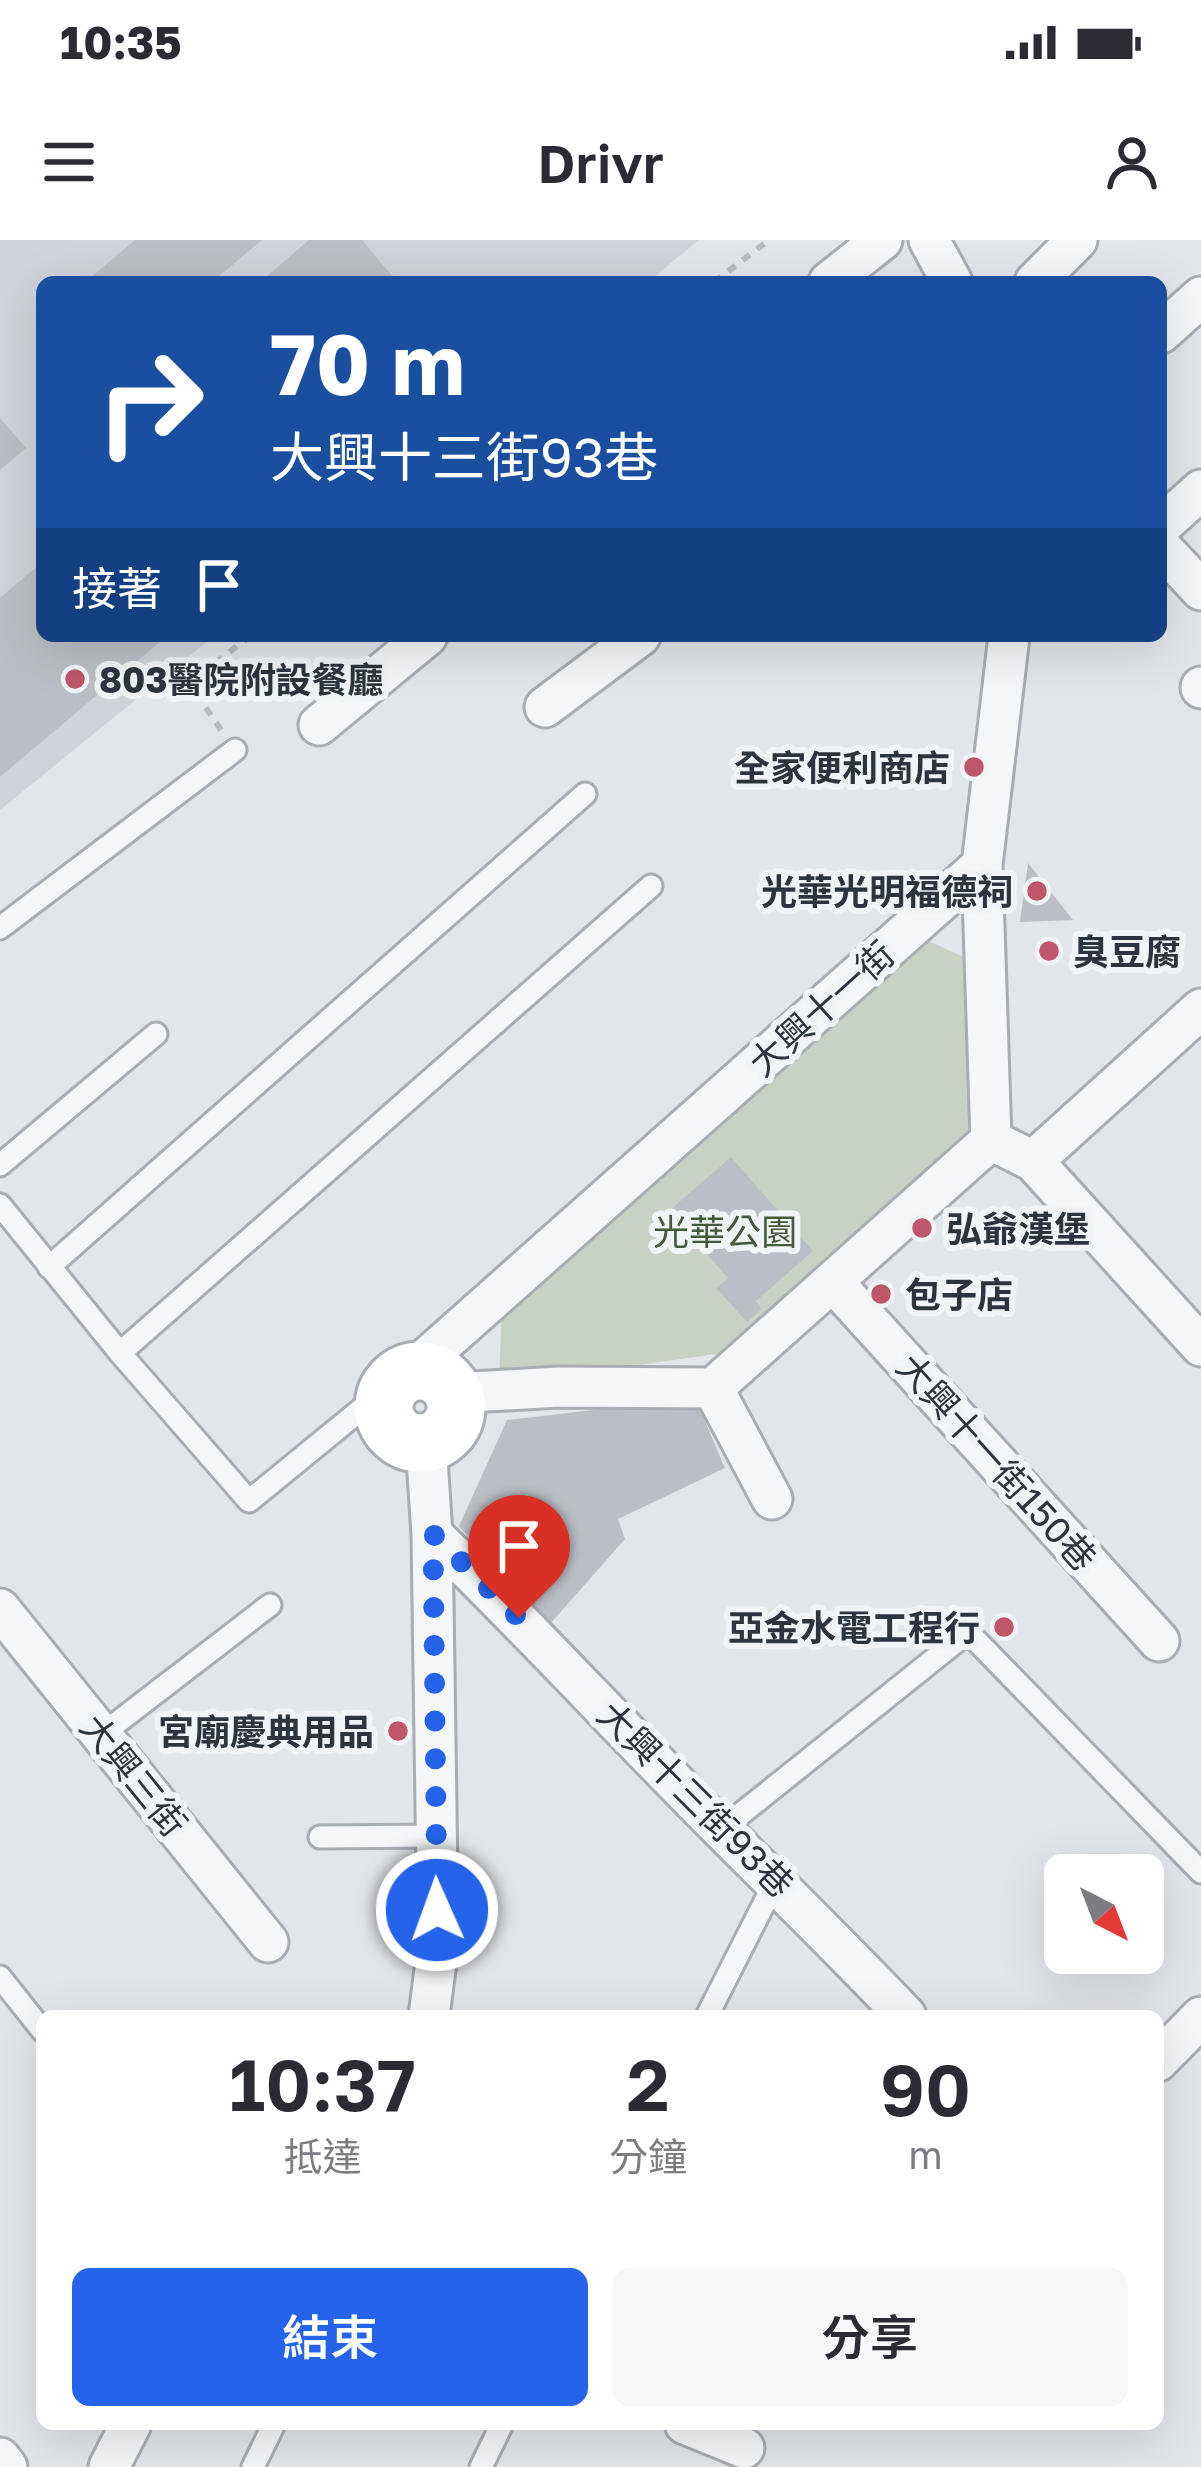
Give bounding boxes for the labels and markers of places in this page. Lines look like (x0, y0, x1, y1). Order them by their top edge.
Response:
place label: 803醫院附設餐廳 (99, 658, 383, 701)
marker: 803醫院附設餐廳 (62, 666, 88, 692)
place label: 全家便利商店 (734, 746, 950, 789)
marker: 全家便利商店 (961, 754, 987, 780)
place label: 光華光明福德祠 (761, 870, 1013, 913)
marker: 光華光明福德祠 (1024, 878, 1050, 904)
place label: 臭豆腐 (1073, 930, 1181, 973)
marker: 臭豆腐 (1036, 938, 1062, 964)
place label: 弘爺漢堡 (946, 1207, 1090, 1250)
marker: 弘爺漢堡 (909, 1215, 935, 1241)
place label: 包子店 (905, 1273, 1013, 1316)
marker: 包子店 (868, 1281, 894, 1307)
pin (468, 1495, 570, 1618)
place label: 亞金水電工程行 (728, 1606, 980, 1649)
marker: 亞金水電工程行 (991, 1614, 1017, 1640)
place label: 宮廟慶典用品 (158, 1710, 374, 1753)
marker: 宮廟慶典用品 (385, 1718, 411, 1744)

